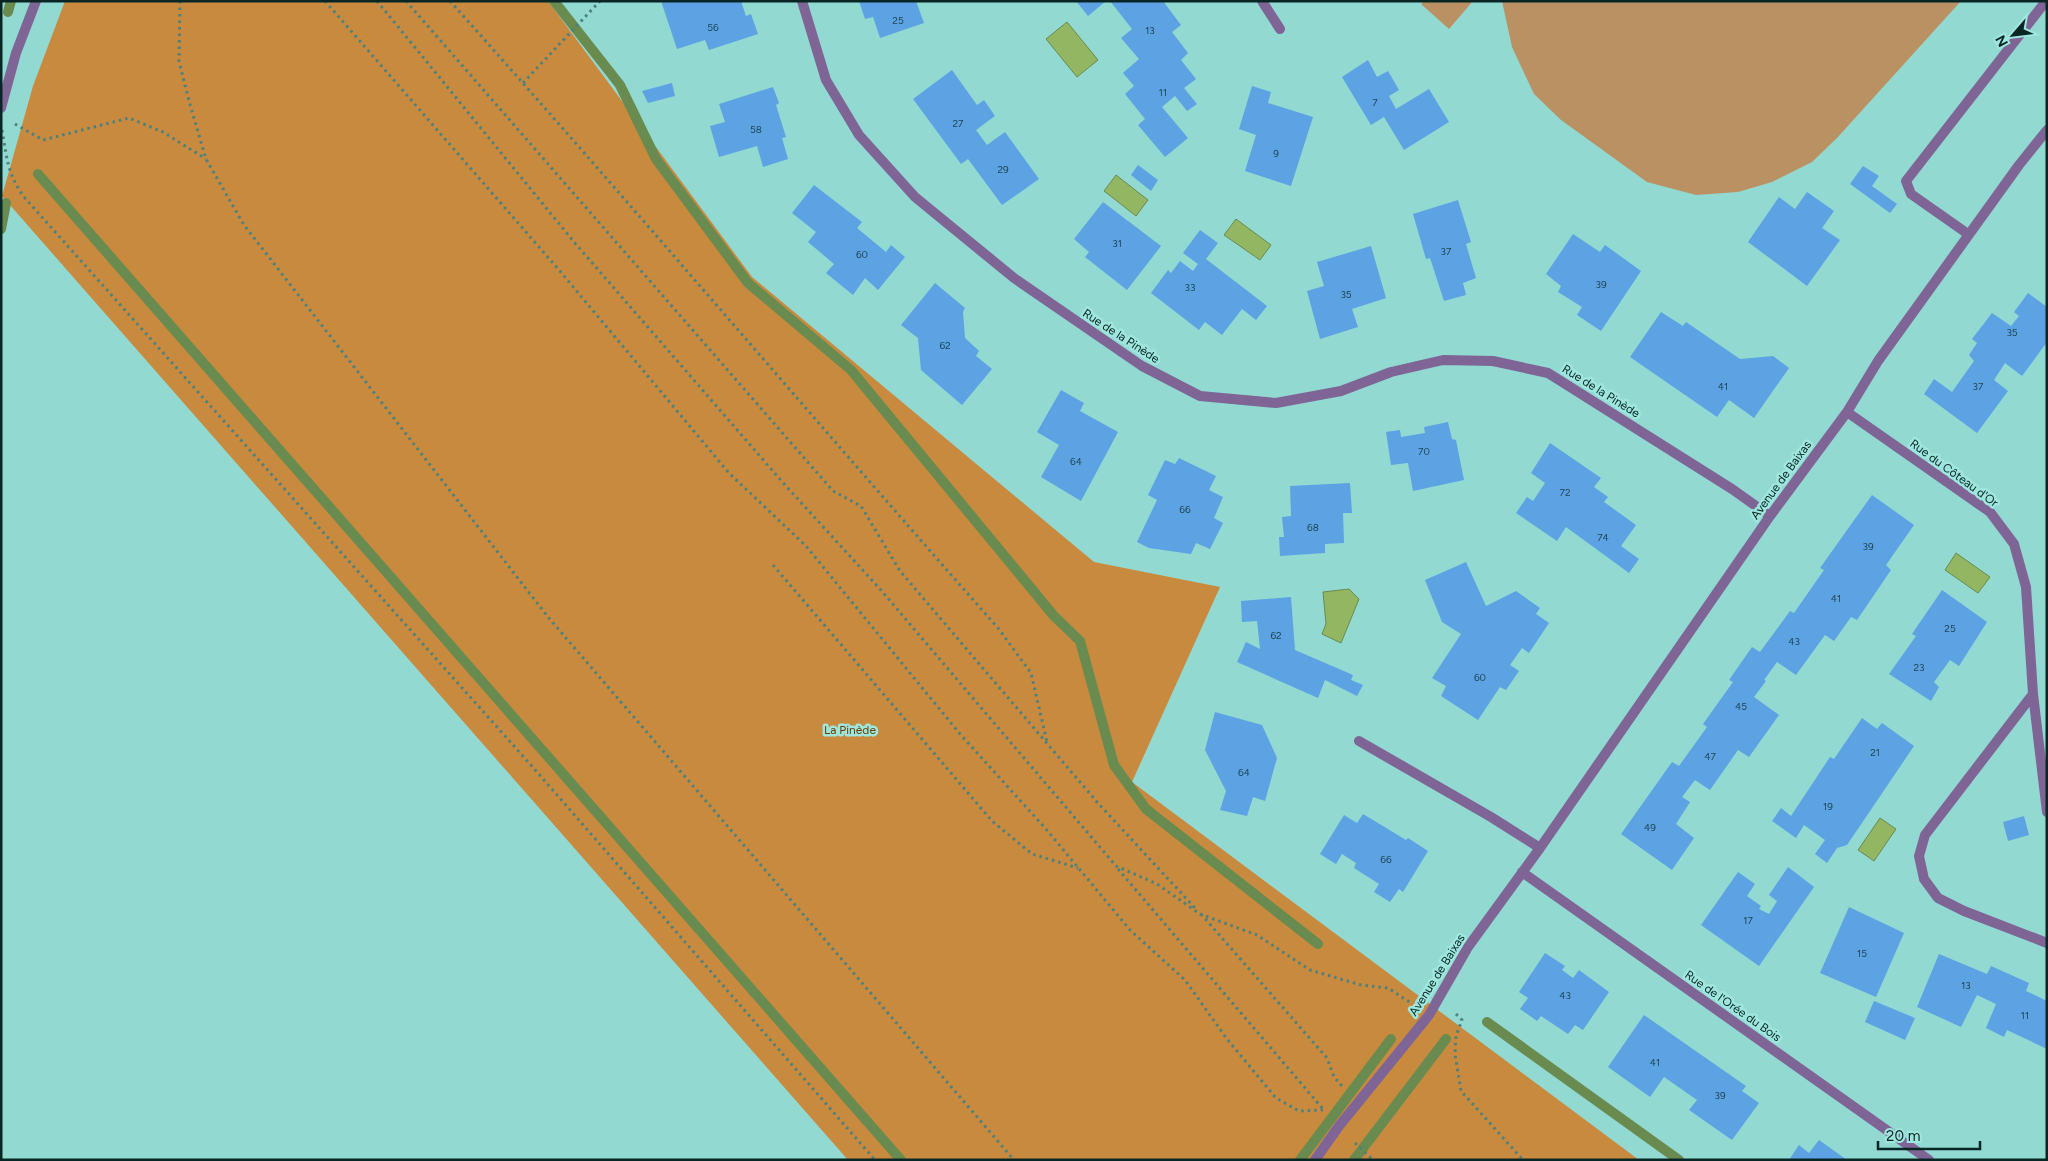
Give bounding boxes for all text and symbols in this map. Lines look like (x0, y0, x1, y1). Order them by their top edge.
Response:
north arrow (1988, 10, 2038, 60)
house number: 25 (892, 14, 904, 27)
house number: 56 (707, 21, 719, 34)
house number: 13 (1145, 24, 1155, 37)
text: N (1992, 32, 2012, 50)
house number: 11 (1159, 86, 1167, 99)
house number: 7 (1372, 96, 1378, 109)
house number: 27 (953, 117, 964, 130)
house number: 58 (750, 123, 762, 136)
house number: 9 (1273, 147, 1279, 160)
house number: 29 (997, 163, 1009, 176)
house number: 31 (1112, 237, 1122, 250)
house number: 37 (1441, 245, 1452, 258)
house number: 60 (856, 248, 868, 261)
house number: 39 (1595, 278, 1607, 291)
house number: 33 (1185, 281, 1195, 294)
house number: 35 (1340, 288, 1352, 301)
street label: Rue de la Pinède (1080, 306, 1162, 366)
house number: 35 (2006, 326, 2018, 339)
house number: 62 (939, 339, 951, 352)
street label: Rue de la Pinède (1560, 362, 1643, 421)
house number: 41 (1718, 380, 1728, 393)
house number: 37 (1973, 380, 1984, 393)
street label: Rue du Côteau d'Or (1907, 436, 2001, 510)
street label: Avenue de Baixas (1748, 438, 1814, 522)
house number: 70 (1418, 445, 1430, 458)
house number: 64 (1070, 455, 1082, 468)
house number: 72 (1560, 486, 1570, 499)
house number: 66 (1179, 503, 1191, 516)
house number: 68 (1307, 521, 1319, 534)
house number: 74 (1597, 531, 1609, 544)
house number: 39 (1862, 540, 1874, 553)
house number: 41 (1831, 592, 1841, 605)
house number: 25 (1944, 622, 1956, 635)
house number: 62 (1270, 629, 1282, 642)
house number: 43 (1788, 635, 1800, 648)
house number: 23 (1913, 661, 1925, 674)
house number: 60 (1474, 671, 1486, 684)
house number: 45 (1735, 700, 1747, 713)
park label: La Pinède (824, 723, 876, 737)
house number: 21 (1870, 746, 1880, 759)
house number: 47 (1704, 750, 1716, 763)
house number: 64 (1238, 766, 1250, 779)
house number: 19 (1823, 800, 1833, 813)
house number: 49 (1644, 821, 1656, 834)
house number: 66 (1380, 853, 1392, 866)
house number: 17 (1743, 914, 1753, 927)
street label: Avenue de Baixas (1406, 931, 1468, 1018)
house number: 15 (1857, 947, 1867, 960)
street label: Rue de l'Orée du Bois (1682, 968, 1784, 1045)
house number: 13 (1961, 979, 1971, 992)
house number: 43 (1559, 989, 1571, 1002)
house number: 11 (2021, 1009, 2029, 1022)
house number: 41 (1650, 1056, 1660, 1069)
house number: 39 (1714, 1089, 1726, 1102)
scale bar (1878, 1118, 1980, 1150)
text: 20 m (1886, 1127, 1920, 1145)

